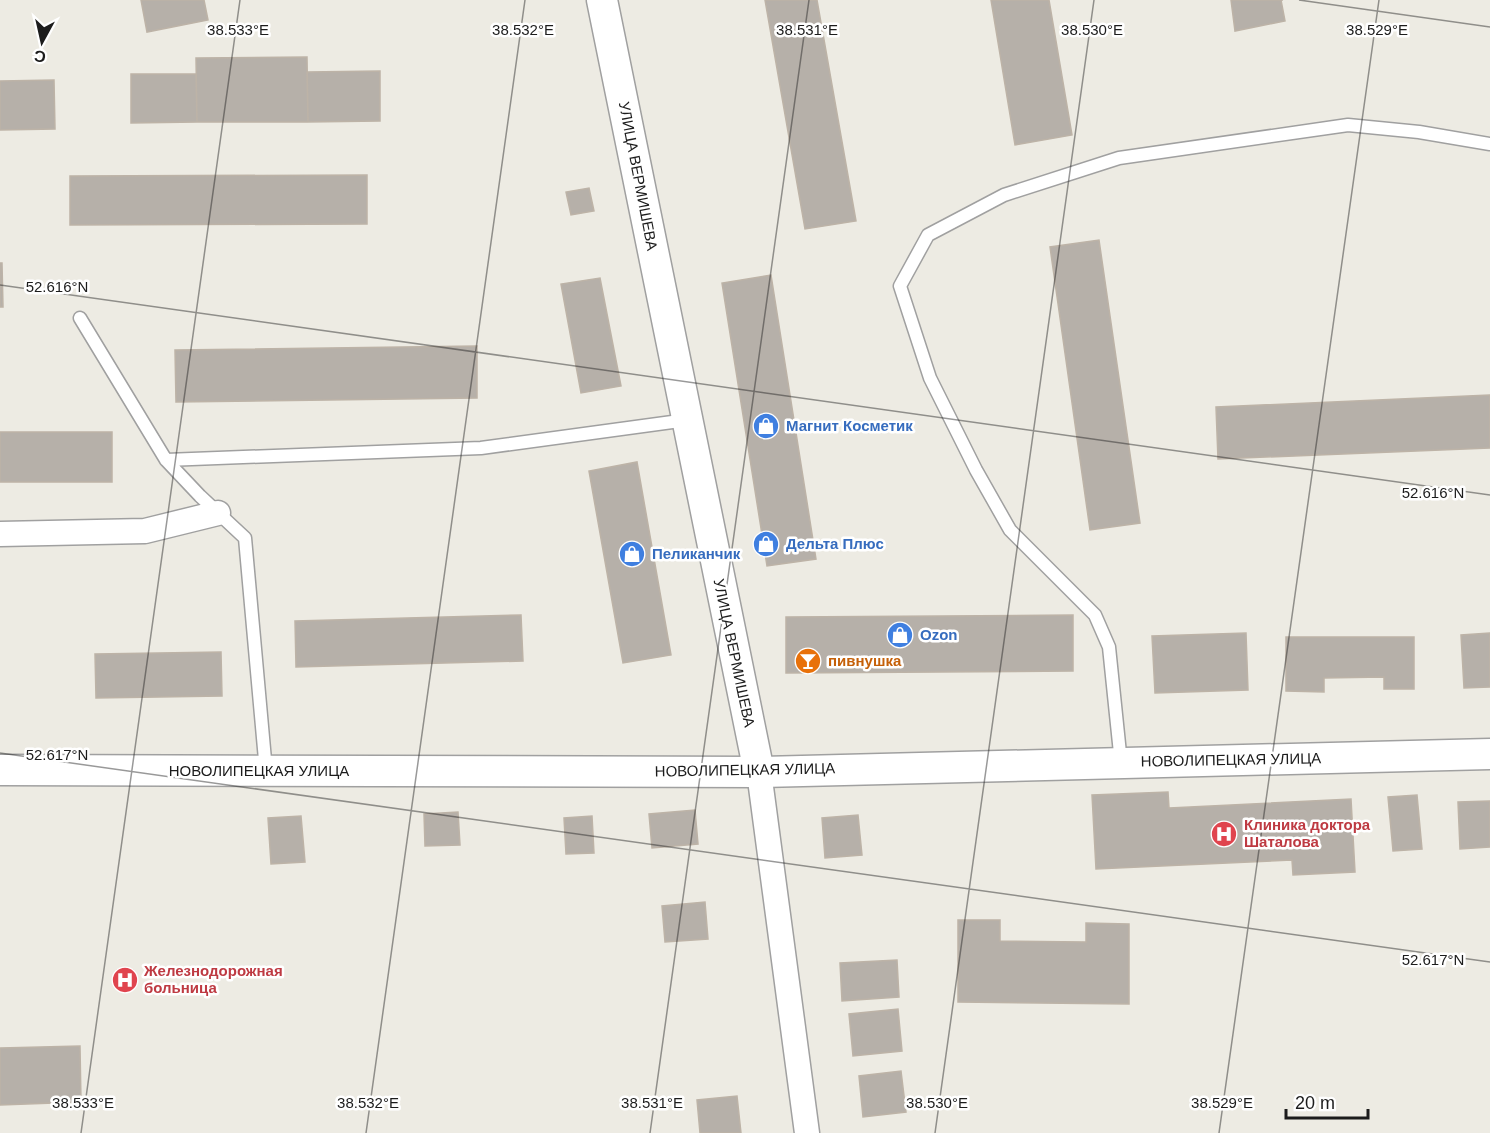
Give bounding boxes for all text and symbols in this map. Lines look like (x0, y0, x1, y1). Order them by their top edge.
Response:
north arrow (12, 12, 72, 72)
text: 38.533°E (207, 21, 269, 38)
text: 38.532°E (492, 21, 554, 38)
text: 38.531°E (776, 21, 838, 38)
text: 38.530°E (1061, 21, 1123, 38)
text: 38.529°E (1346, 21, 1408, 38)
text: С (33, 47, 47, 66)
street label: УЛИЦА ВЕРМИШЕВА (616, 100, 661, 252)
text: 52.616°N (26, 278, 88, 295)
shop icon: Магнит Косметик (751, 411, 781, 441)
place label: Магнит Косметик (786, 417, 913, 434)
text: 52.616°N (1402, 484, 1464, 501)
shop icon: Дельта Плюс (751, 529, 781, 559)
place label: Дельта Плюс (786, 535, 884, 552)
shop icon: Пеликанчик (617, 539, 647, 569)
place label: Пеликанчик (652, 545, 741, 562)
street label: УЛИЦА ВЕРМИШЕВА (710, 577, 759, 729)
shop icon: Ozon (885, 620, 915, 650)
place label: Ozon (920, 626, 958, 643)
bar icon: пивнушка (793, 646, 823, 676)
place label: пивнушка (828, 652, 902, 669)
text: 52.617°N (26, 746, 88, 763)
street label: НОВОЛИПЕЦКАЯ УЛИЦА (1141, 749, 1321, 770)
street label: НОВОЛИПЕЦКАЯ УЛИЦА (655, 759, 835, 780)
street label: НОВОЛИПЕЦКАЯ УЛИЦА (169, 762, 349, 779)
place label: Клиника доктора Шаталова (1244, 816, 1371, 850)
hospital icon: Клиника доктора Шаталова (1209, 819, 1239, 849)
text: 52.617°N (1402, 951, 1464, 968)
place label: Железнодорожная больница (143, 962, 283, 996)
hospital icon: Железнодорожная больница (110, 965, 140, 995)
scale bar (1286, 1082, 1368, 1120)
text: 20 m (1295, 1093, 1335, 1113)
text: 38.533°E (52, 1094, 114, 1111)
text: 38.532°E (337, 1094, 399, 1111)
text: 38.531°E (621, 1094, 683, 1111)
text: 38.530°E (906, 1094, 968, 1111)
text: 38.529°E (1191, 1094, 1253, 1111)

